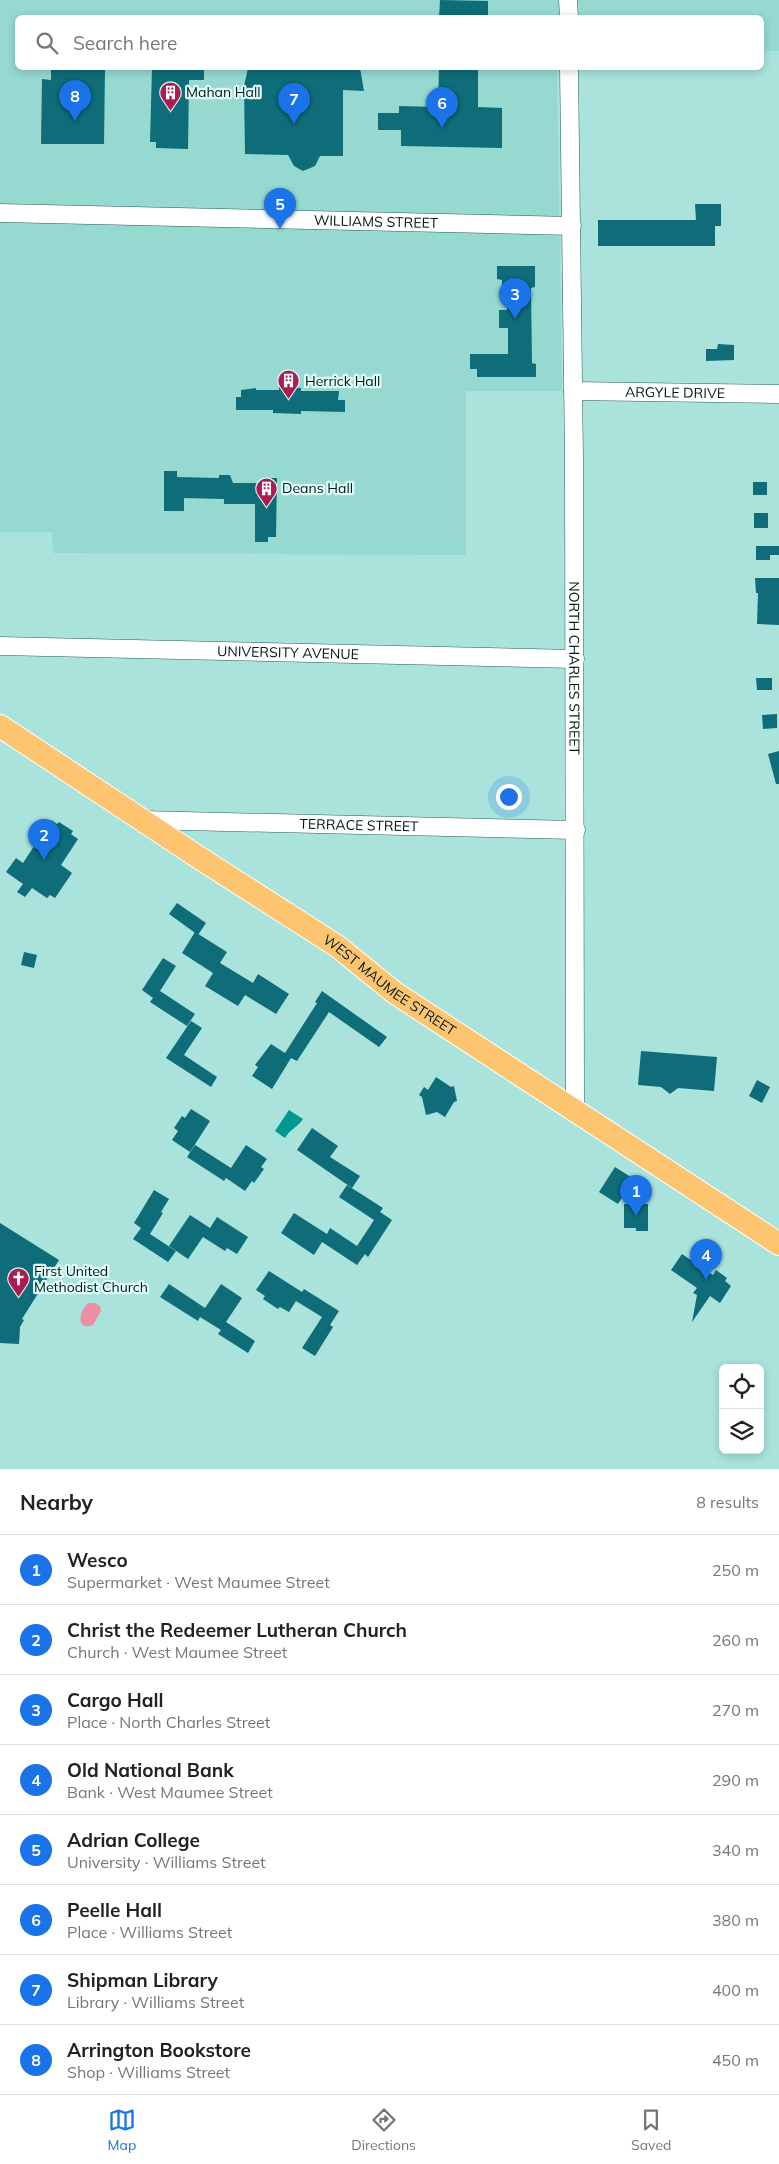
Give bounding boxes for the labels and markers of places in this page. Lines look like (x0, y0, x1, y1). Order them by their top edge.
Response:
pin: 8 (59, 80, 91, 121)
building icon: Mahan Hall (158, 80, 182, 111)
place label: Mahan Hall (186, 83, 261, 101)
pin: 7 (278, 83, 310, 124)
pin: 6 (426, 87, 458, 128)
pin: 5 (264, 188, 296, 229)
pin: 3 (499, 278, 531, 319)
building icon: Herrick Hall (277, 369, 301, 400)
place label: Herrick Hall (305, 372, 380, 390)
building icon: Deans Hall (254, 476, 278, 507)
place label: Deans Hall (282, 479, 353, 497)
pin: 2 (28, 819, 60, 860)
pin: 1 (620, 1175, 652, 1216)
pin: 4 (690, 1239, 722, 1280)
place label: First United Methodist Church (34, 1262, 148, 1296)
church icon: First United Methodist Church (6, 1267, 30, 1298)

